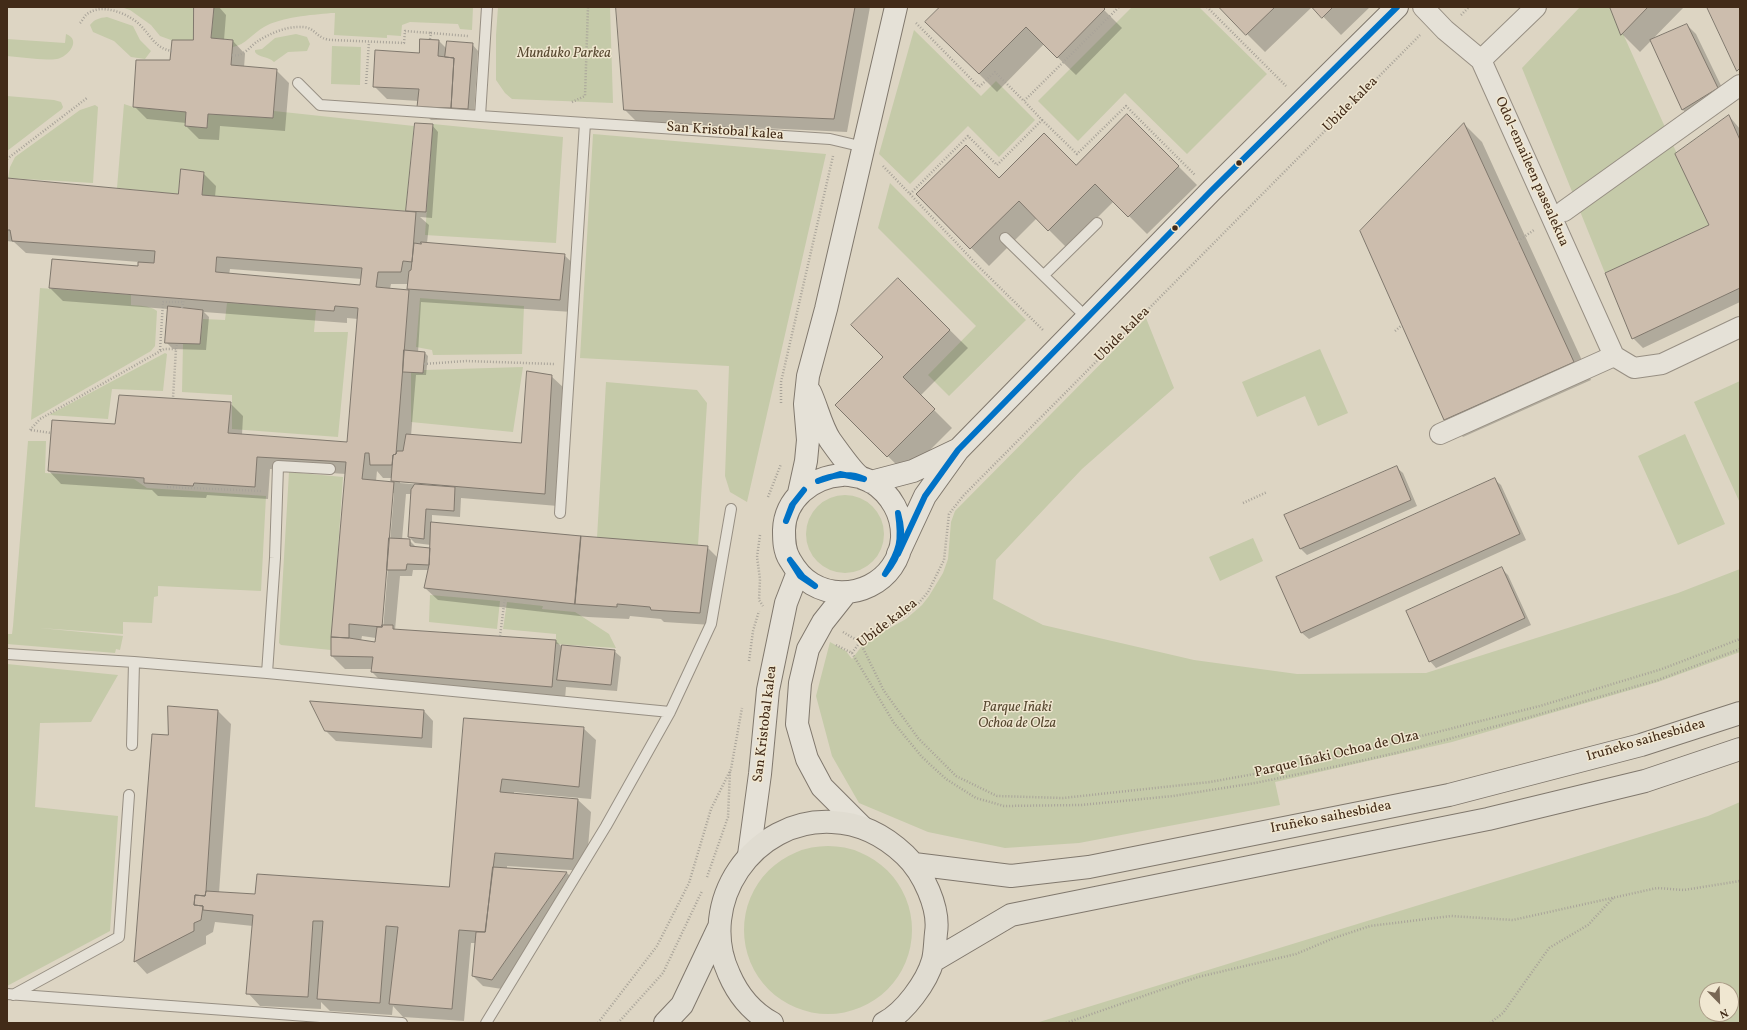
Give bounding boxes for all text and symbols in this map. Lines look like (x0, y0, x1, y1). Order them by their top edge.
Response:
park label: Munduko Parkea (517, 46, 611, 62)
street label: Ubide kalea (1320, 74, 1382, 136)
street label: Odol-emaileen pasealekua (1490, 94, 1572, 250)
street label: San Kristobal kalea (666, 120, 784, 144)
unlabelled marker (1234, 158, 1244, 168)
unlabelled marker (1170, 223, 1180, 233)
street label: Ubide kalea (1092, 304, 1154, 366)
street label: Ubide kalea (855, 596, 921, 652)
street label: San Kristobal kalea (751, 665, 781, 783)
park label: Parque Iñaki Ochoa de Olza (978, 700, 1056, 732)
street label: Iruñeko saihesbidea (1585, 716, 1707, 766)
street label: Parque Iñaki Ochoa de Olza (1253, 728, 1421, 782)
street label: Iruñeko saihesbidea (1269, 798, 1393, 838)
north arrow (1699, 982, 1739, 1022)
text: N (1717, 1004, 1730, 1021)

